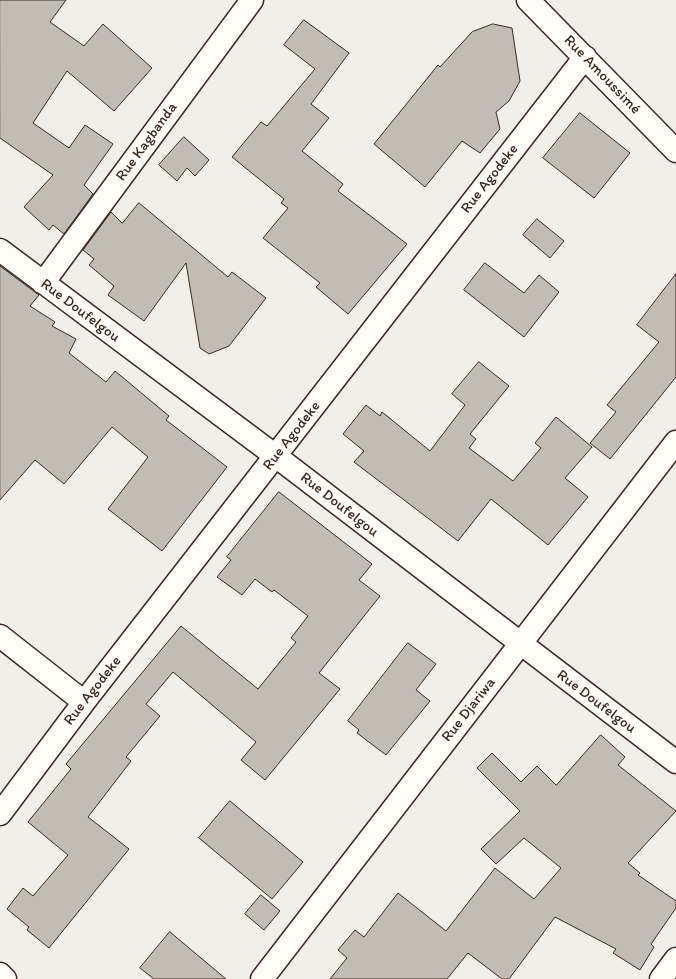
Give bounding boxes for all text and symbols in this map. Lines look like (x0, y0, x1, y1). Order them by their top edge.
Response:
street label: Rue Amoussimé (560, 32, 644, 118)
street label: Rue Kagbanda (112, 99, 182, 185)
street label: Rue Agodeke (457, 141, 523, 217)
street label: Rue Doufelgou (37, 275, 123, 347)
street label: Rue Agodeke (259, 398, 325, 474)
street label: Rue Doufelgou (296, 469, 382, 541)
street label: Rue Agodeke (60, 653, 126, 729)
street label: Rue Doufelgou (553, 666, 639, 738)
street label: Rue Djariwa (438, 674, 500, 746)

